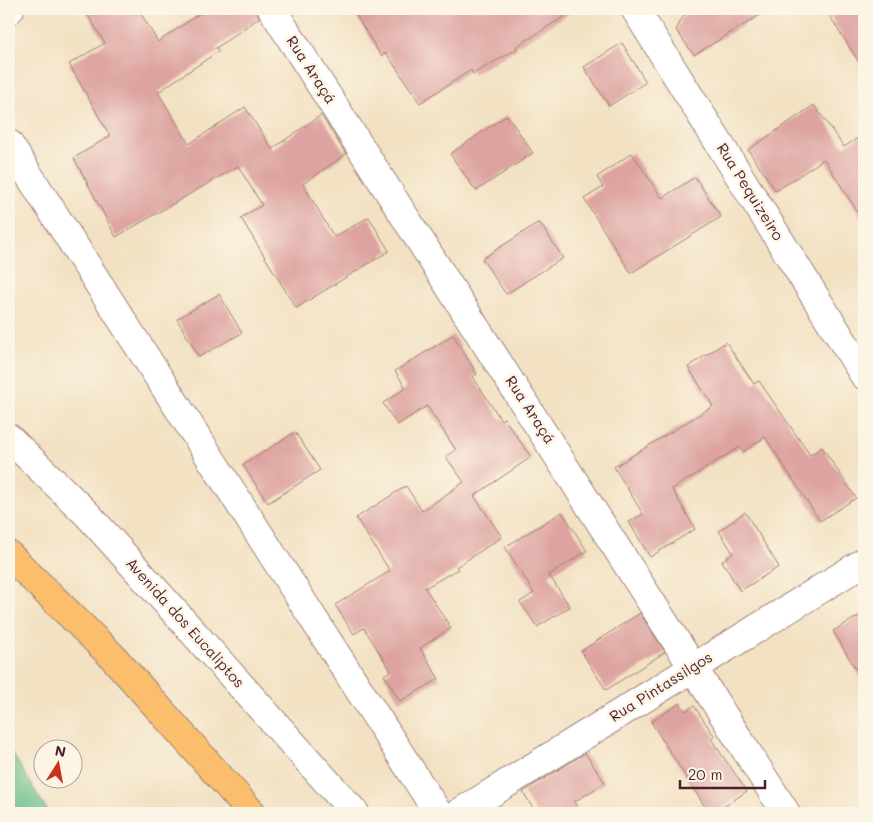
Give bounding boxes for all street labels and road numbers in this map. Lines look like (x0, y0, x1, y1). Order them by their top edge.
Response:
street label: Rua Araçá (282, 32, 341, 107)
street label: Rua Pequizeiro (713, 139, 789, 244)
street label: Rua Araçá (501, 372, 560, 447)
street label: Avenida dos Eucaliptos (122, 553, 250, 692)
street label: Rua Pintassilgos (605, 646, 716, 726)

